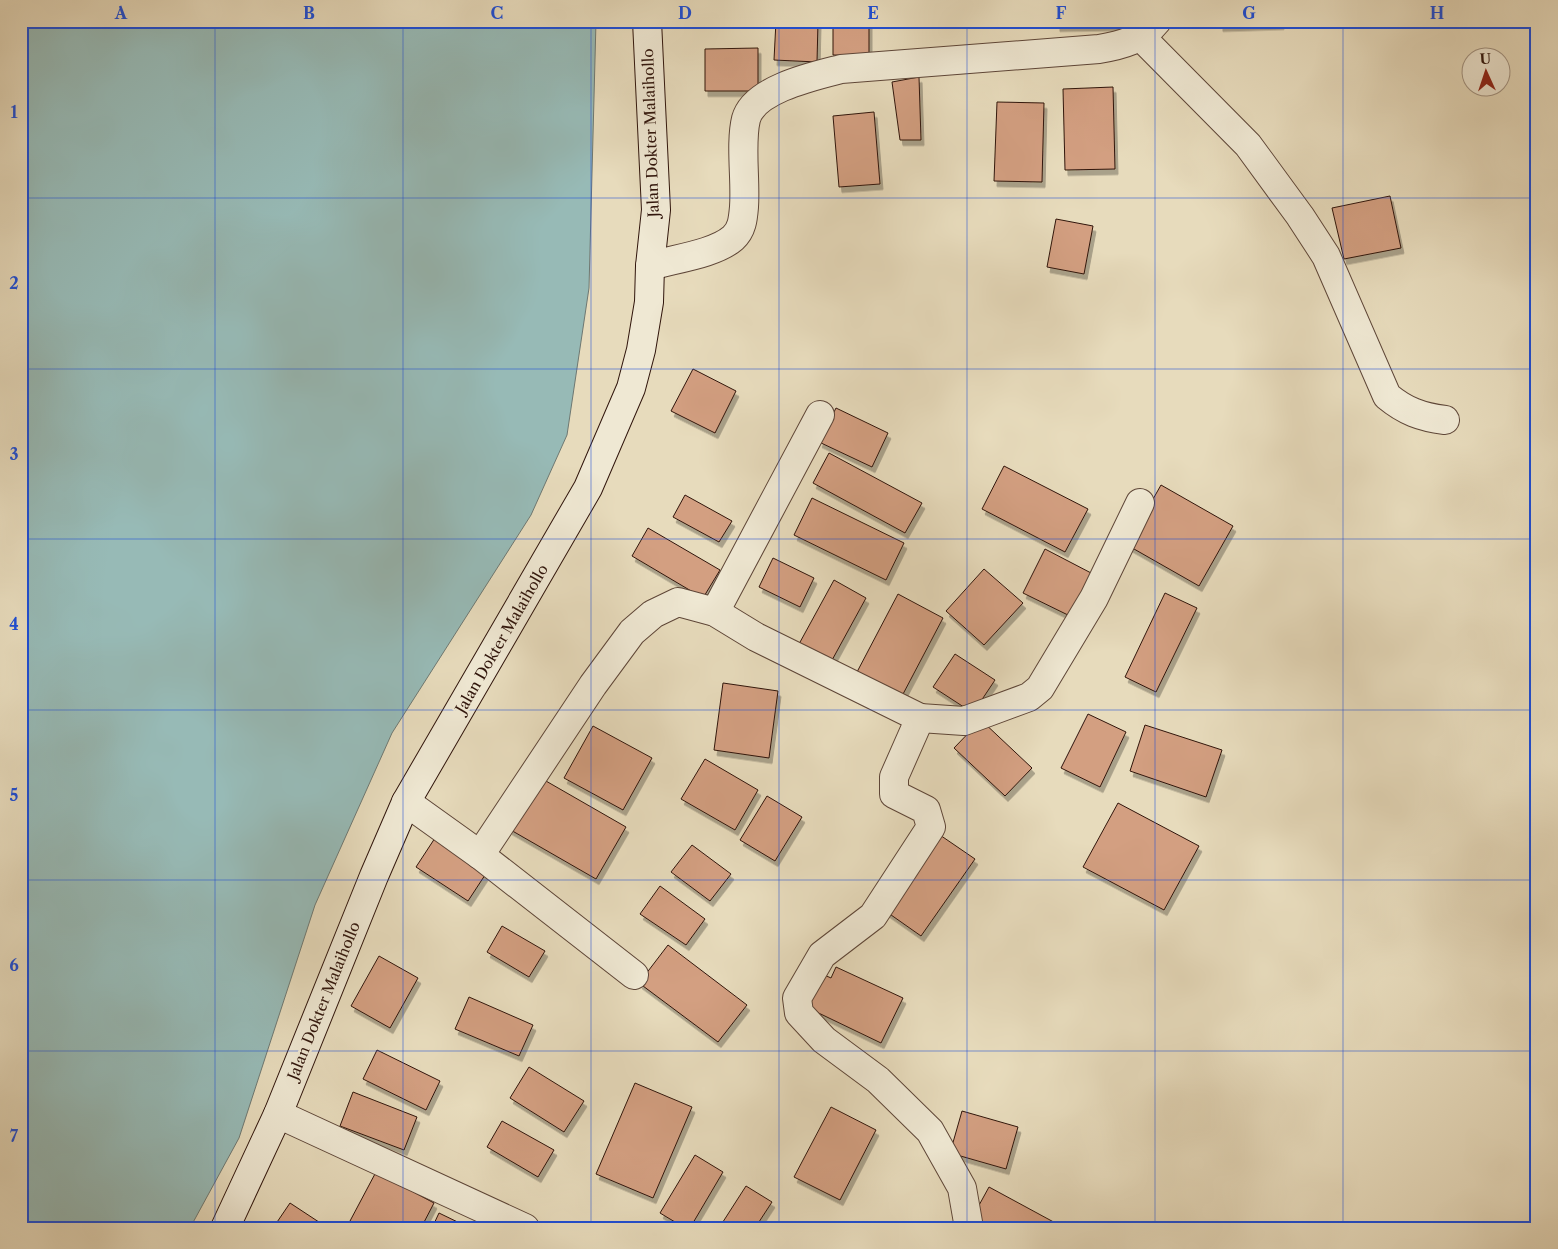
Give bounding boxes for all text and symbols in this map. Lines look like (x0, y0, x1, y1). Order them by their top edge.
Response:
text: A (114, 3, 128, 23)
text: B (303, 3, 315, 23)
text: C (491, 3, 503, 23)
text: D (678, 3, 692, 23)
text: E (867, 3, 879, 23)
text: F (1056, 3, 1067, 23)
text: G (1242, 3, 1256, 23)
text: H (1430, 3, 1444, 23)
street label: Jalan Dokter Malaihollo (638, 48, 663, 220)
north arrow (1460, 48, 1510, 98)
text: U (1479, 50, 1492, 68)
text: 1 (10, 102, 18, 122)
text: 2 (9, 273, 19, 293)
text: 3 (9, 444, 19, 464)
street label: Jalan Dokter Malaihollo (450, 561, 552, 718)
text: 4 (9, 614, 19, 634)
text: 5 (10, 785, 19, 805)
street label: Jalan Dokter Malaihollo (282, 919, 364, 1085)
text: 6 (9, 955, 19, 975)
text: 7 (10, 1126, 19, 1146)

